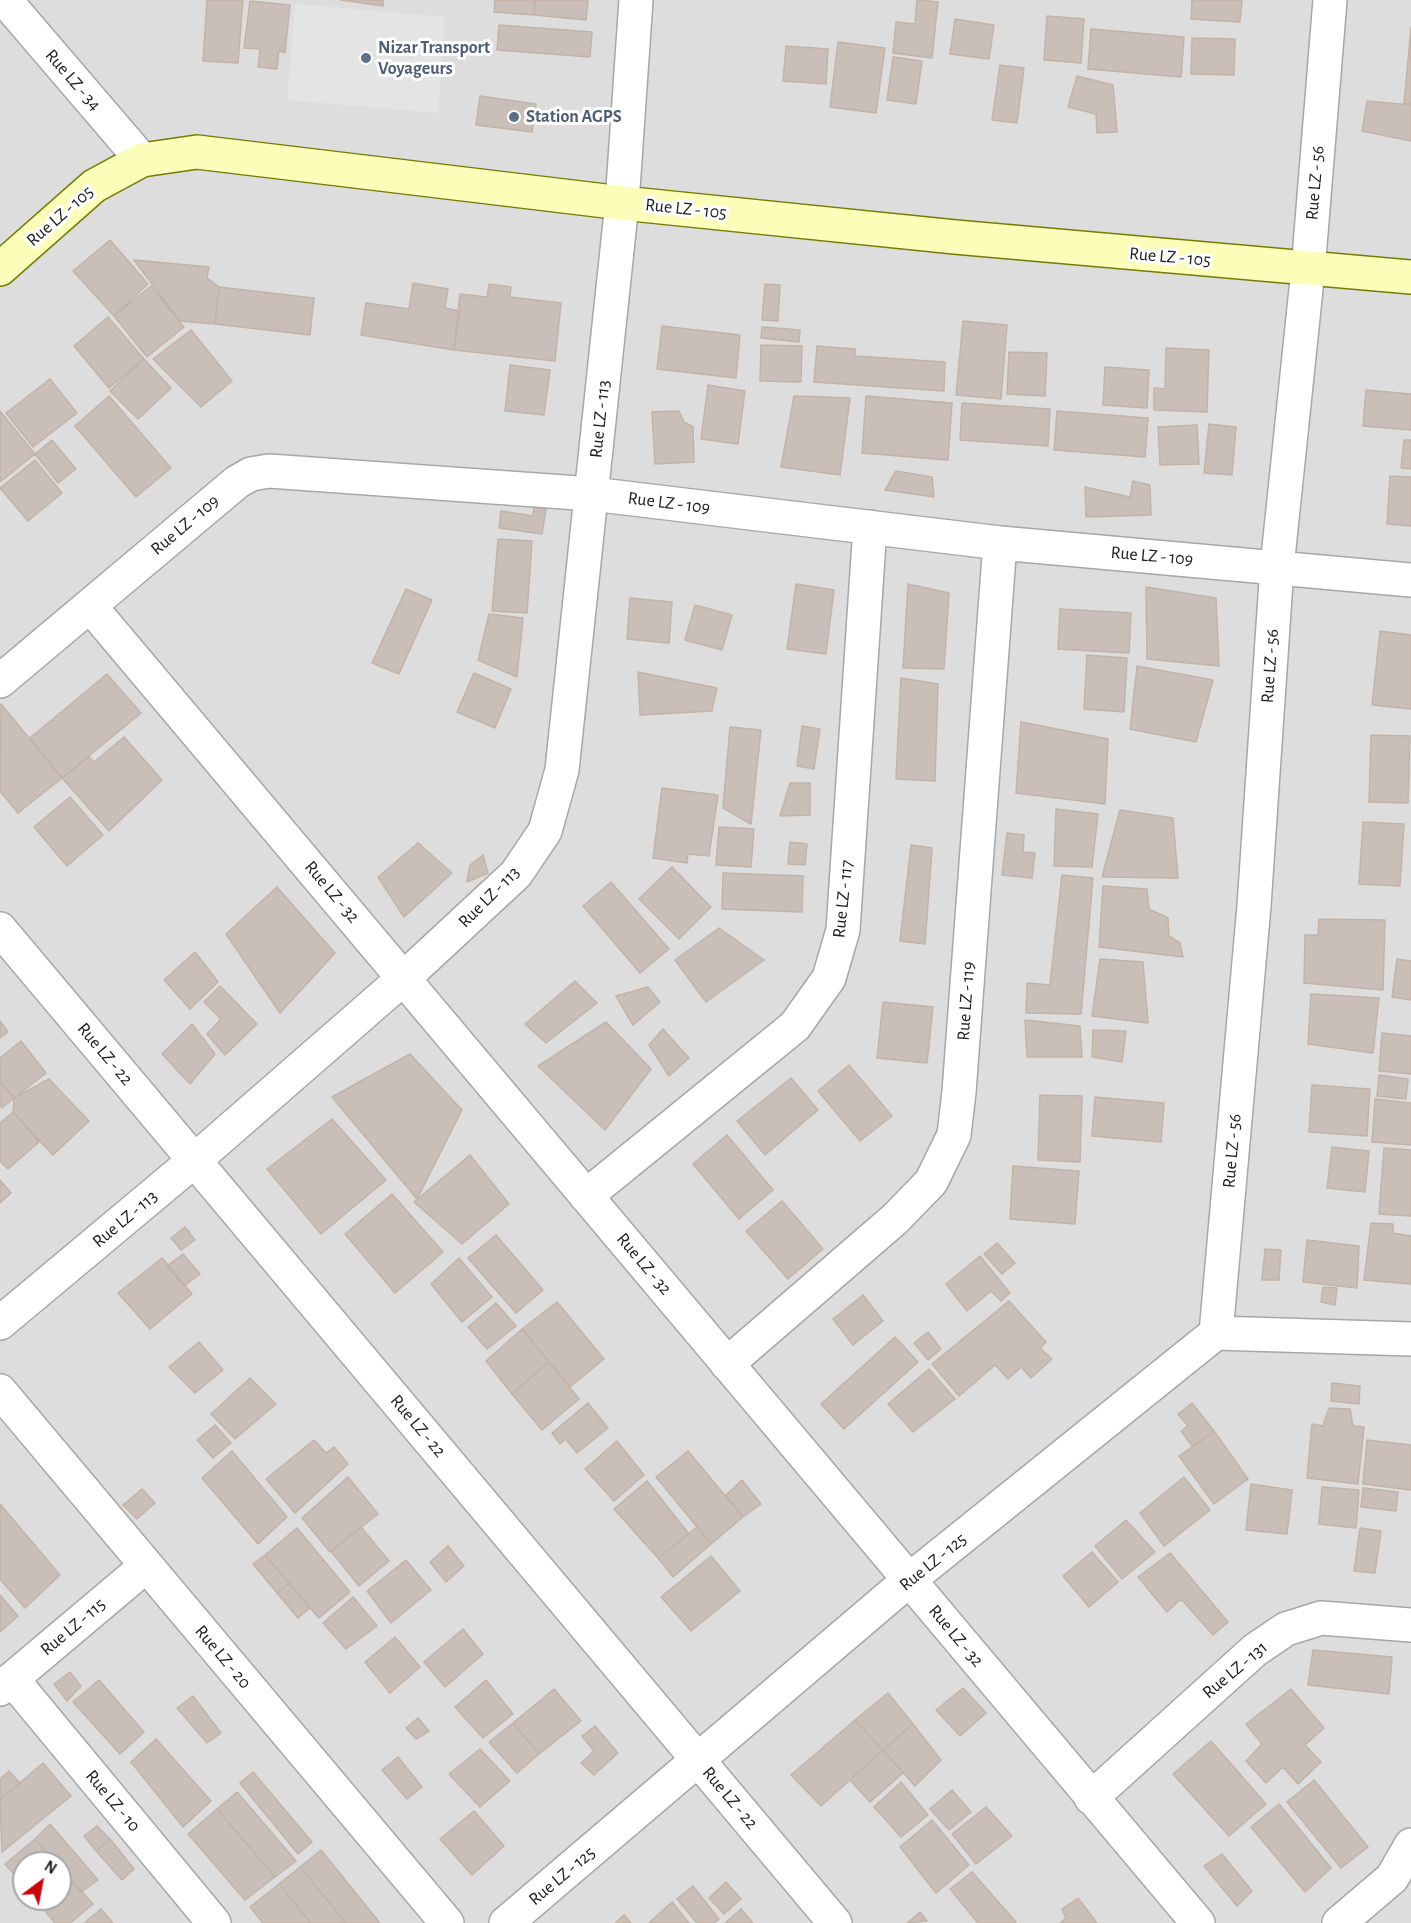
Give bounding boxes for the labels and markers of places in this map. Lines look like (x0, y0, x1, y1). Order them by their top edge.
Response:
place label: Nizar Transport Voyageurs (378, 37, 490, 80)
marker: Nizar Transport Voyageurs (359, 51, 373, 65)
place label: Station AGPS (526, 106, 622, 128)
marker: Station AGPS (507, 110, 521, 124)

